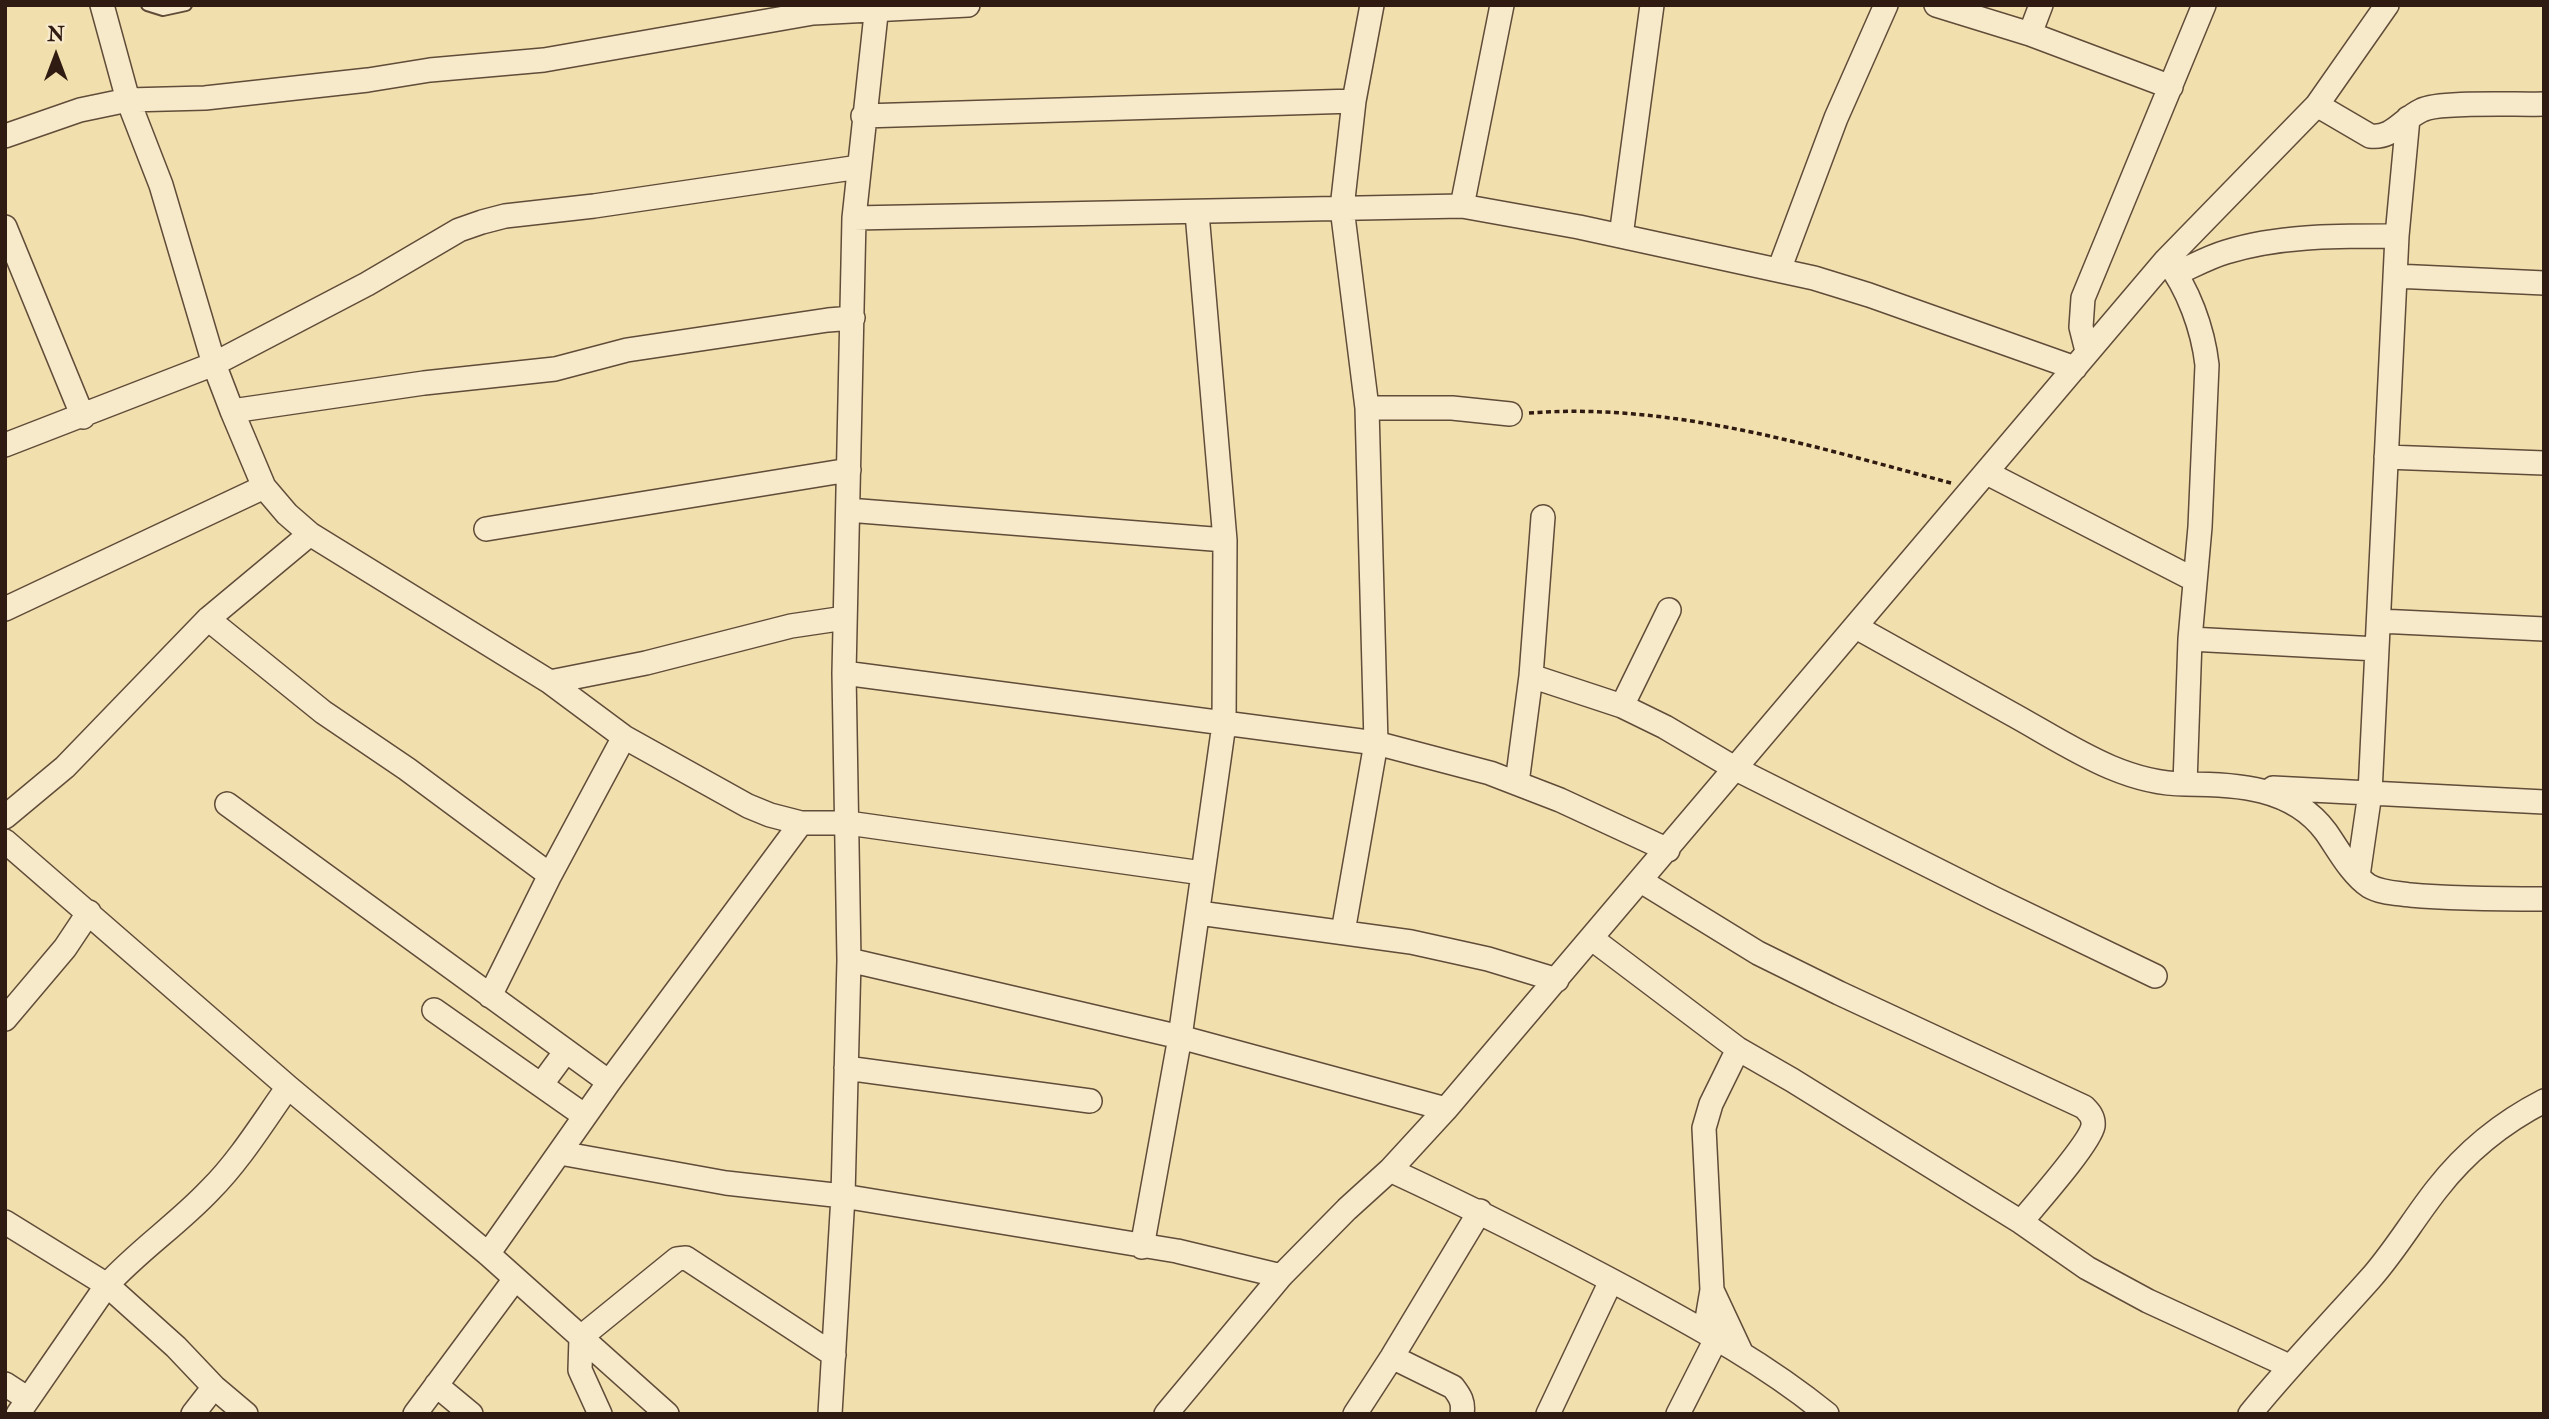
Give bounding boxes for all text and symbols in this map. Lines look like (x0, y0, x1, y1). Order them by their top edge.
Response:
north arrow (21, 21, 91, 91)
text: N (47, 23, 65, 47)

